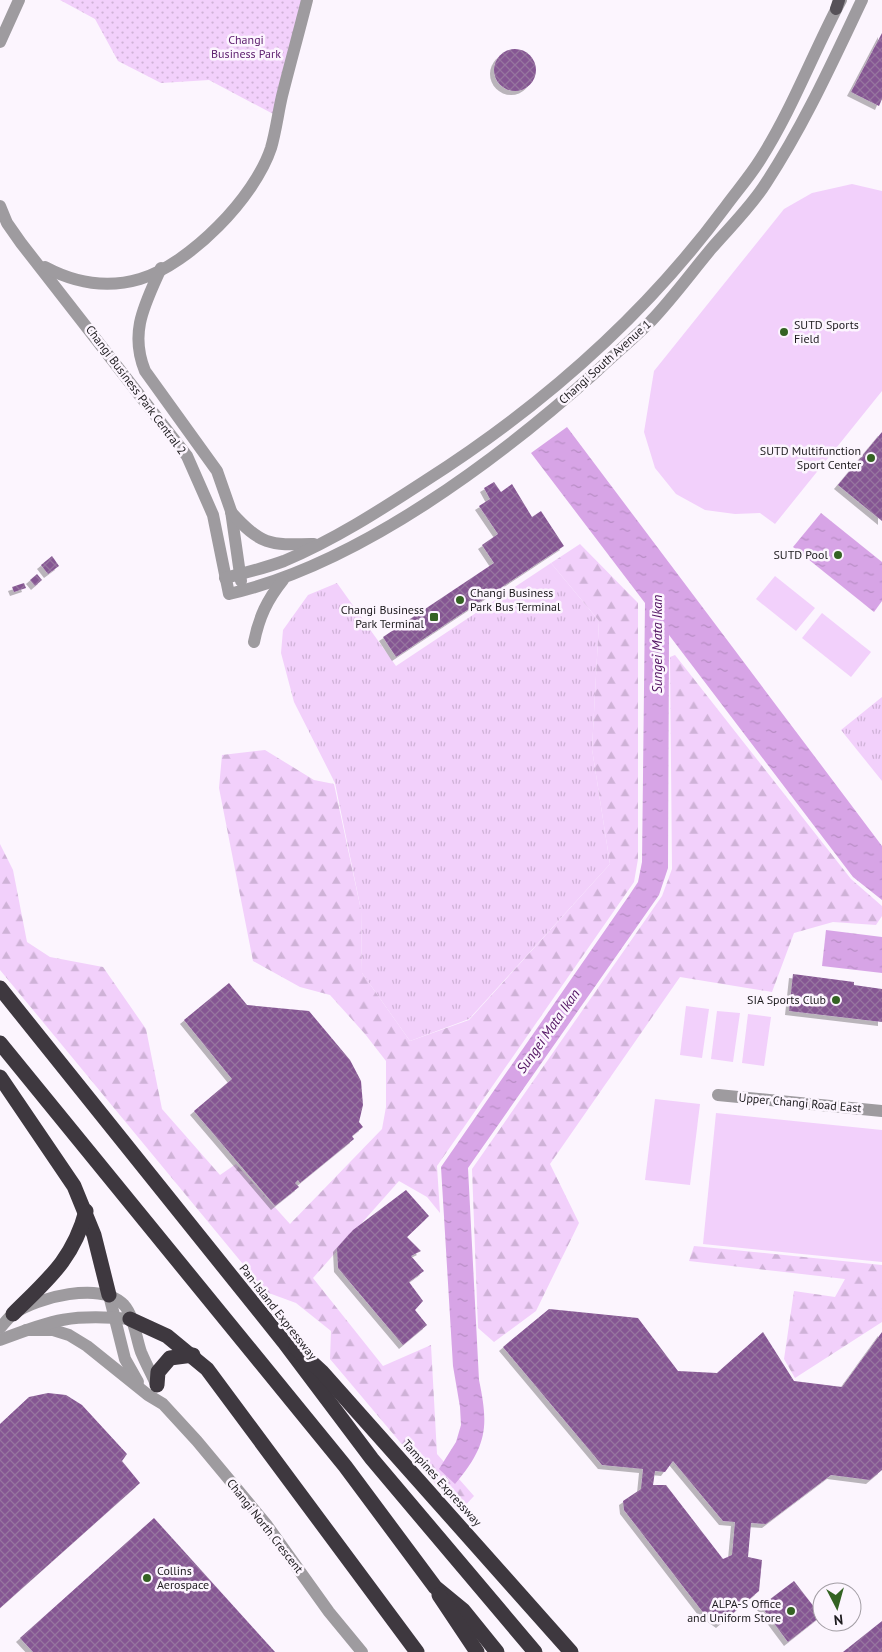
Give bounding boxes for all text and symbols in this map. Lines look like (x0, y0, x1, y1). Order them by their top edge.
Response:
park label: Changi Business Park (211, 32, 281, 61)
street label: Changi South Avenue 1 (556, 316, 654, 407)
place label: SUTD Sports Field (794, 317, 859, 346)
street label: Changi Business Park Central 2 (83, 322, 190, 457)
marker: SUTD Sports Field (778, 326, 790, 338)
place label: SUTD Multifunction Sport Center (760, 443, 861, 472)
marker: SUTD Multifunction Sport Center (865, 452, 877, 464)
place label: SUTD Pool (773, 547, 828, 562)
marker: SUTD Pool (832, 549, 844, 561)
place label: Changi Business Park Bus Terminal (470, 585, 561, 614)
marker: Changi Business Park Bus Terminal (454, 594, 466, 606)
water label: Sungei Mata Ikan (648, 595, 666, 693)
place label: Changi Business Park Terminal (341, 602, 424, 631)
marker: Changi Business Park Terminal (428, 611, 440, 623)
water label: Sungei Mata Ikan (512, 985, 584, 1077)
place label: SIA Sports Club (747, 992, 826, 1007)
marker: SIA Sports Club (830, 994, 842, 1006)
street label: Upper Changi Road East (738, 1090, 862, 1115)
street label: Pan-Island Expressway (236, 1261, 321, 1363)
street label: Tampines Expressway (399, 1436, 486, 1529)
street label: Changi North Crescent (224, 1476, 307, 1576)
place label: Collins Aerospace (157, 1563, 209, 1592)
marker: Collins Aerospace (141, 1572, 153, 1584)
north arrow (812, 1582, 862, 1632)
place label: ALPA-S Office and Uniform Store (687, 1596, 781, 1625)
marker: ALPA-S Office and Uniform Store (785, 1605, 797, 1617)
text: N (833, 1610, 844, 1629)

